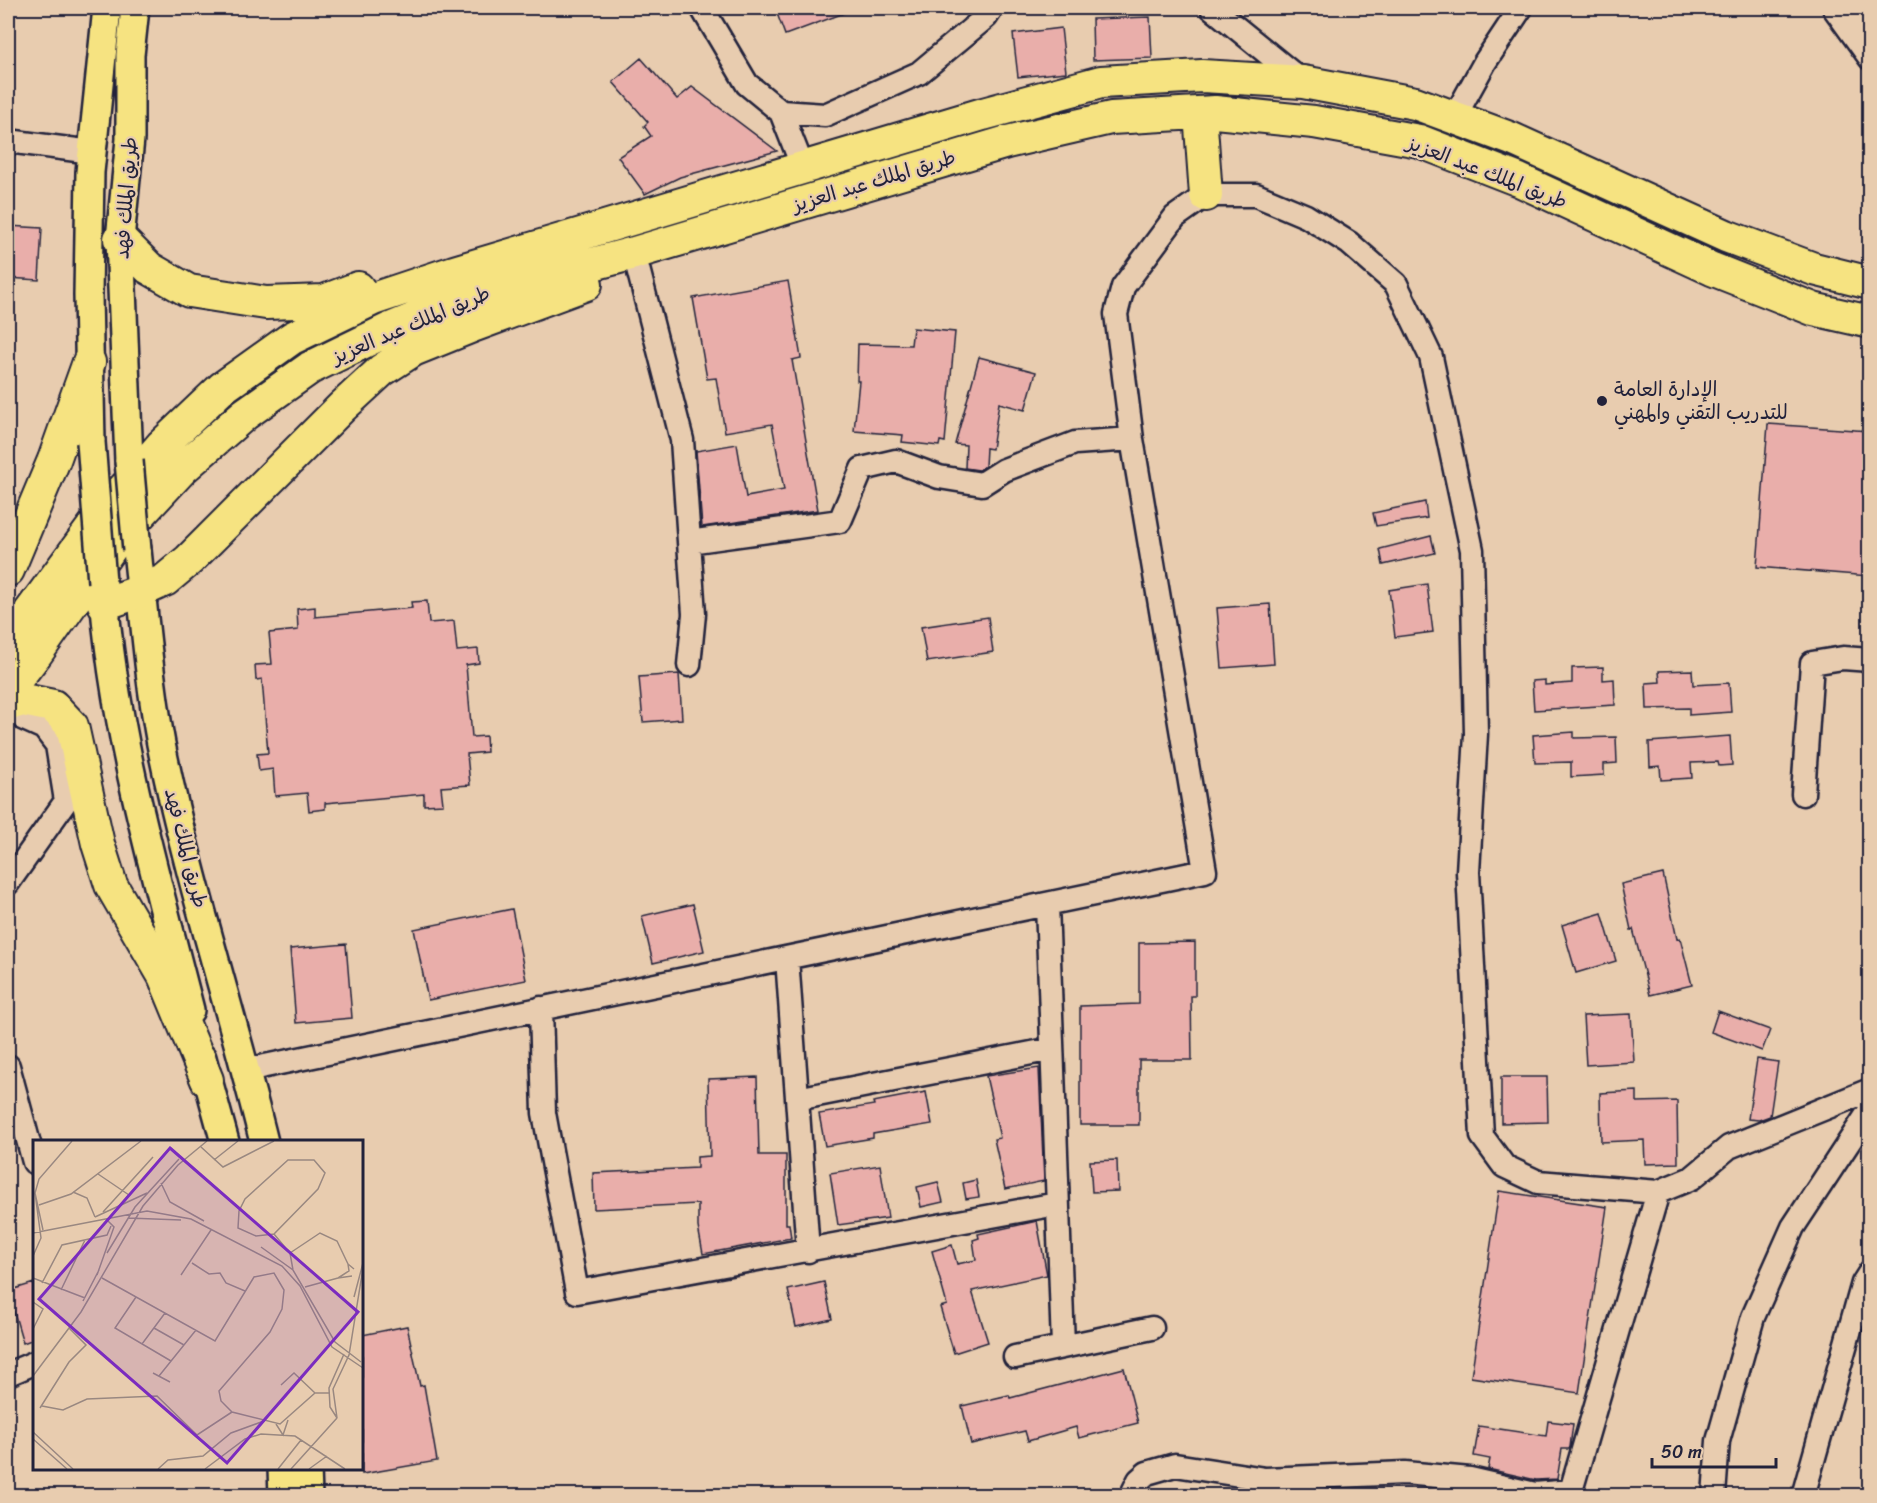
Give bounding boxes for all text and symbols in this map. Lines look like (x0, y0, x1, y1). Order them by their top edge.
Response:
street label: طريق الملك عبد العزيز (1400, 125, 1572, 219)
street label: طريق الملك فهد (104, 136, 148, 260)
street label: طريق الملك عبد العزيز (786, 139, 960, 223)
street label: طريق الملك عبد العزيز (324, 276, 496, 375)
place label: الإدارة العامة للتدريب التقني والمهني (1614, 372, 1788, 430)
marker: الإدارة العامة للتدريب التقني والمهني (1595, 394, 1609, 408)
street label: طريق الملك فهد (154, 784, 218, 912)
inset map (33, 1140, 363, 1470)
scale bar (1652, 1431, 1776, 1469)
text: 50 m (1661, 1436, 1702, 1468)

